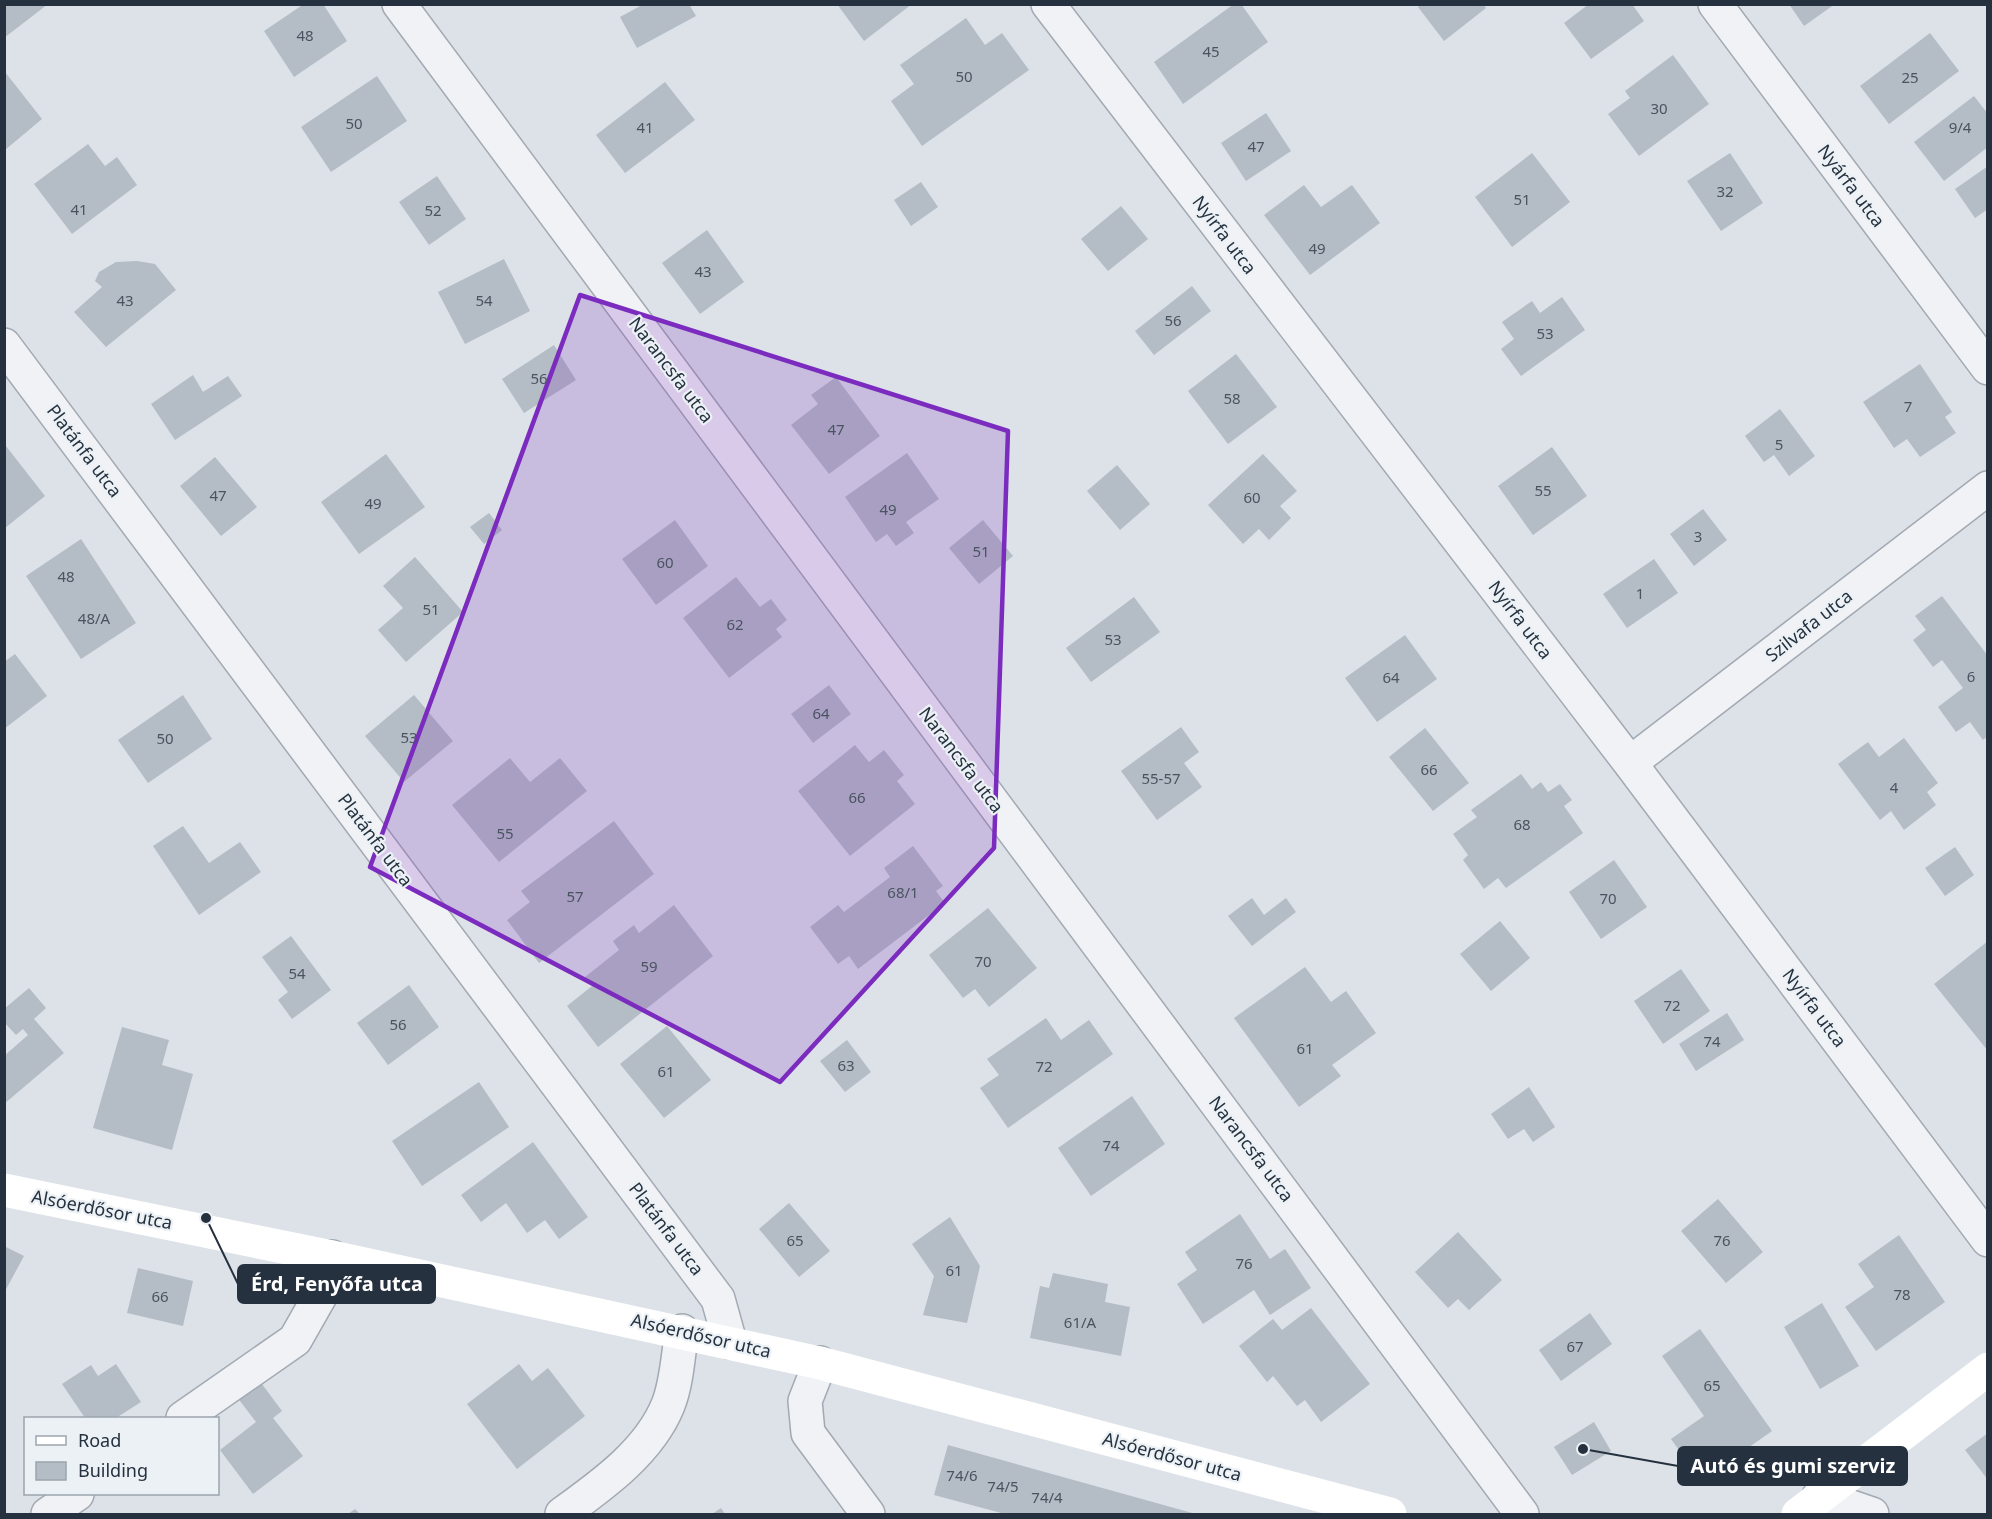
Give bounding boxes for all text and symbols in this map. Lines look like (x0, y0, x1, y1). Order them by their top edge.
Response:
house number: 48 (296, 25, 314, 45)
house number: 45 (1202, 41, 1220, 61)
house number: 50 (955, 66, 973, 86)
house number: 25 (1901, 67, 1919, 87)
house number: 30 (1650, 98, 1668, 118)
house number: 50 (345, 113, 363, 133)
house number: 41 (636, 117, 654, 137)
house number: 9/4 (1949, 117, 1972, 137)
house number: 47 (1247, 136, 1265, 156)
street label: Nyárfa utca (1813, 139, 1891, 232)
house number: 32 (1716, 181, 1734, 201)
house number: 51 (1513, 189, 1531, 209)
street label: Nyírfa utca (1187, 190, 1262, 278)
house number: 41 (70, 199, 88, 219)
house number: 52 (424, 200, 442, 220)
house number: 49 (1308, 238, 1326, 258)
house number: 43 (694, 261, 712, 281)
house number: 43 (116, 290, 134, 310)
house number: 54 (475, 290, 493, 310)
house number: 56 (1164, 310, 1182, 330)
street label: Narancsfa utca (624, 312, 719, 427)
house number: 53 (1536, 323, 1554, 343)
house number: 56 (530, 368, 548, 388)
house number: 58 (1223, 388, 1241, 408)
house number: 7 (1904, 396, 1912, 416)
street label: Platánfa utca (42, 399, 128, 502)
house number: 47 (827, 419, 845, 439)
house number: 5 (1775, 434, 1783, 454)
house number: 55 (1534, 480, 1552, 500)
house number: 47 (209, 485, 227, 505)
house number: 60 (1243, 487, 1261, 507)
house number: 49 (364, 493, 382, 513)
house number: 49 (879, 499, 897, 519)
house number: 3 (1694, 526, 1702, 546)
house number: 51 (972, 541, 990, 561)
house number: 60 (656, 552, 674, 572)
house number: 48 (57, 566, 75, 586)
street label: Nyírfa utca (1483, 575, 1558, 663)
house number: 1 (1636, 583, 1644, 603)
street label: Szilvafa utca (1760, 584, 1857, 667)
house number: 51 (422, 599, 440, 619)
house number: 48/A (78, 608, 111, 628)
house number: 62 (726, 614, 744, 634)
house number: 53 (1104, 629, 1122, 649)
house number: 6 (1967, 666, 1975, 686)
house number: 64 (1382, 667, 1400, 687)
street label: Narancsfa utca (914, 702, 1009, 817)
house number: 64 (812, 703, 830, 723)
house number: 53 (400, 727, 418, 747)
house number: 50 (156, 728, 174, 748)
house number: 66 (1420, 759, 1438, 779)
house number: 55-57 (1141, 768, 1181, 788)
house number: 4 (1890, 777, 1899, 797)
house number: 66 (848, 787, 866, 807)
street label: Platánfa utca (333, 788, 419, 891)
house number: 68 (1513, 814, 1531, 834)
house number: 55 (496, 823, 514, 843)
house number: 68/1 (887, 882, 919, 902)
house number: 57 (566, 886, 584, 906)
house number: 70 (1599, 888, 1617, 908)
house number: 70 (974, 951, 992, 971)
house number: 59 (640, 956, 658, 976)
house number: 54 (288, 963, 306, 983)
street label: Nyírfa utca (1777, 963, 1852, 1051)
house number: 72 (1663, 995, 1681, 1015)
house number: 56 (389, 1014, 407, 1034)
house number: 74 (1703, 1031, 1721, 1051)
house number: 61 (1296, 1038, 1314, 1058)
house number: 63 (837, 1055, 855, 1075)
house number: 72 (1035, 1056, 1053, 1076)
house number: 61 (657, 1061, 675, 1081)
street label: Narancsfa utca (1204, 1091, 1299, 1206)
house number: 74 (1102, 1135, 1120, 1155)
street label: Platánfa utca (624, 1177, 710, 1280)
street label: Alsóerdősor utca (30, 1184, 175, 1234)
house number: 65 (786, 1230, 804, 1250)
house number: 76 (1713, 1230, 1731, 1250)
house number: 76 (1235, 1253, 1253, 1273)
house number: 61 (945, 1260, 963, 1280)
callout: Érd, Fenyőfa utca (238, 1265, 435, 1303)
text: Érd, Fenyőfa utca (251, 1270, 423, 1297)
house number: 78 (1893, 1284, 1911, 1304)
house number: 66 (151, 1286, 169, 1306)
street label: Alsóerdősor utca (629, 1307, 774, 1363)
house number: 61/A (1064, 1312, 1097, 1332)
house number: 67 (1566, 1336, 1584, 1356)
house number: 65 (1703, 1375, 1721, 1395)
legend (24, 1417, 219, 1495)
street label: Alsóerdősor utca (1100, 1426, 1244, 1486)
text: Road (78, 1428, 121, 1452)
callout: Autó és gumi szerviz (1678, 1447, 1907, 1485)
text: Autó és gumi szerviz (1691, 1452, 1896, 1479)
text: Building (78, 1458, 148, 1482)
house number: 74/6 (946, 1465, 978, 1485)
house number: 74/5 (987, 1476, 1019, 1496)
house number: 74/4 (1031, 1487, 1063, 1507)

